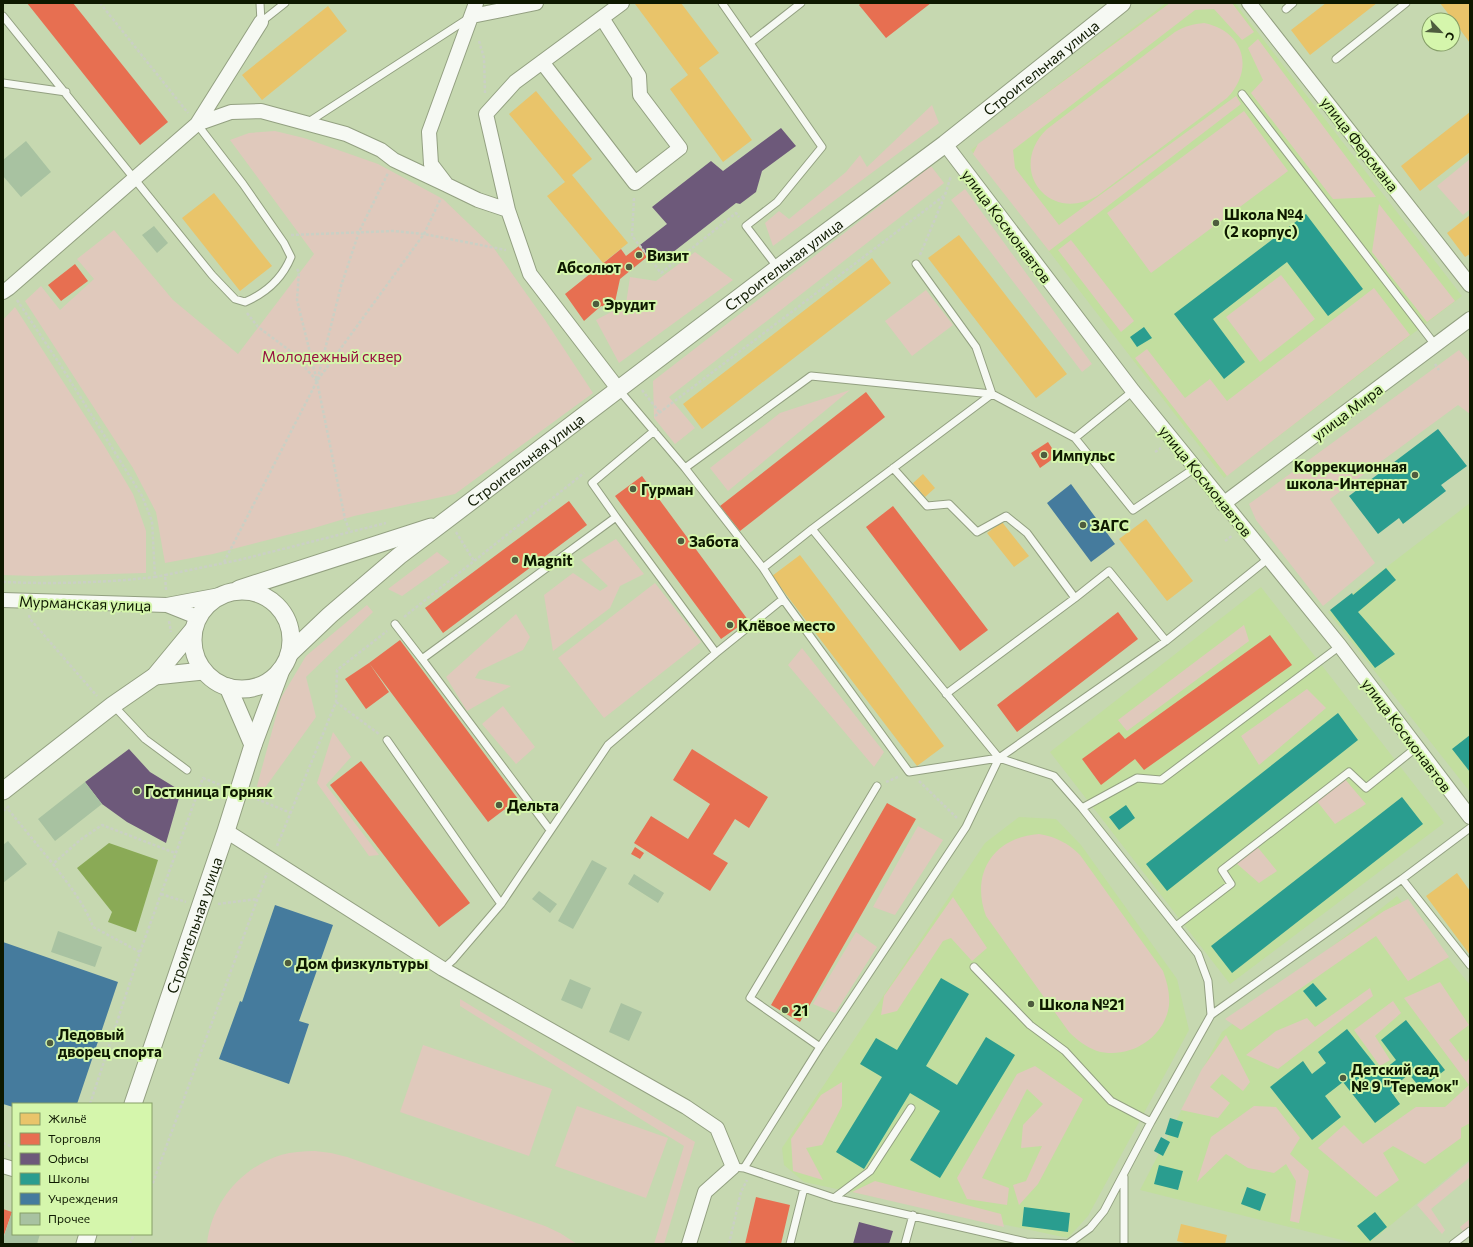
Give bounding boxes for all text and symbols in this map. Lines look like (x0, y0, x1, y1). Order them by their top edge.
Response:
north arrow (1421, 12, 1461, 52)
street label: Строительная улица (979, 16, 1102, 119)
text: С (1443, 30, 1458, 43)
street label: улица Ферсмана (1317, 93, 1403, 195)
street label: улица Космонавтов (958, 166, 1056, 286)
place label: Школа №4 (2 корпус) (1224, 205, 1304, 240)
street label: Строительная улица (721, 214, 846, 314)
marker: Школа №4 (2 корпус) (1211, 218, 1221, 228)
place label: Визит (647, 246, 689, 264)
marker: Визит (634, 250, 644, 260)
place label: Абсолют (557, 258, 621, 276)
marker: Абсолют (624, 262, 634, 272)
place label: Эрудит (604, 295, 656, 313)
marker: Эрудит (591, 299, 601, 309)
park label: Молодежный сквер (262, 347, 402, 365)
street label: улица Мира (1308, 380, 1386, 444)
street label: Строительная улица (463, 410, 588, 510)
street label: улица Космонавтов (1156, 422, 1256, 540)
place label: Импульс (1052, 446, 1115, 464)
marker: Импульс (1039, 450, 1049, 460)
place label: Коррекционная школа-Интернат (1287, 457, 1407, 492)
marker: Коррекционная школа-Интернат (1410, 470, 1420, 480)
place label: Гурман (641, 480, 693, 498)
marker: Гурман (628, 484, 638, 494)
place label: ЗАГС (1091, 516, 1129, 534)
marker: ЗАГС (1078, 520, 1088, 530)
place label: Забота (689, 532, 739, 550)
marker: Забота (676, 536, 686, 546)
place label: Magnit (523, 551, 573, 569)
marker: Magnit (510, 555, 520, 565)
street label: Мурманская улица (19, 592, 151, 614)
place label: Клёвое место (738, 616, 836, 634)
marker: Клёвое место (725, 620, 735, 630)
street label: улица Космонавтов (1358, 675, 1456, 795)
place label: Гостиница Горняк (145, 782, 273, 800)
marker: Гостиница Горняк (132, 786, 142, 796)
place label: Дельта (507, 796, 559, 814)
marker: Дельта (494, 800, 504, 810)
street label: Строительная улица (162, 855, 226, 996)
place label: Дом физкультуры (296, 954, 428, 972)
marker: Дом физкультуры (283, 958, 293, 968)
place label: Школа №21 (1039, 995, 1125, 1013)
marker: Школа №21 (1026, 999, 1036, 1009)
place label: 21 (793, 1001, 808, 1019)
marker: 21 (780, 1005, 790, 1015)
place label: Ледовый дворец спорта (58, 1025, 162, 1060)
marker: Ледовый дворец спорта (45, 1038, 55, 1048)
place label: Детский сад № 9 "Теремок" (1351, 1060, 1459, 1095)
marker: Детский сад № 9 "Теремок" (1338, 1073, 1348, 1083)
legend (12, 1103, 152, 1235)
text: Жильё (48, 1111, 87, 1125)
text: Торговля (48, 1131, 101, 1145)
text: Офисы (48, 1151, 89, 1165)
text: Школы (48, 1171, 89, 1185)
text: Учреждения (48, 1191, 118, 1205)
text: Прочее (48, 1211, 90, 1225)

